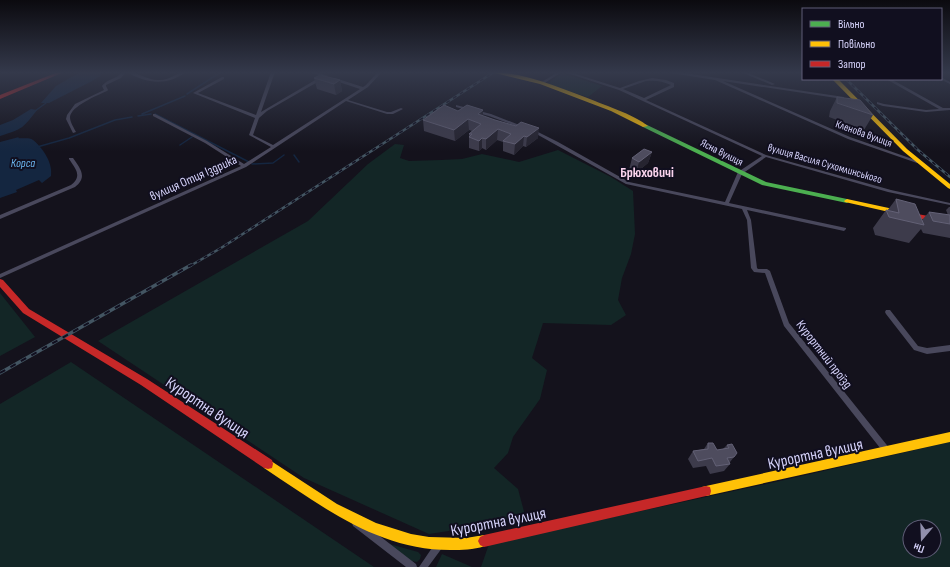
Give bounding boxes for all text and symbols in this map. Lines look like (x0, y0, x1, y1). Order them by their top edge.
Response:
legend (802, 8, 942, 80)
text: Вільно (838, 17, 864, 32)
text: Повільно (838, 37, 875, 52)
text: Затор (838, 57, 866, 72)
street label: Кленова вулиця (834, 117, 894, 150)
street label: Ясна вулиця (698, 136, 745, 169)
street label: вулиця Василя Сухомлинського (766, 141, 884, 186)
street label: вулиця Отця Іздрика (147, 152, 239, 204)
water label: Корса (11, 156, 35, 171)
district label: Брюховичі (620, 164, 674, 181)
street label: Курортний проїзд (793, 317, 856, 392)
street label: Курортна вулиця (162, 373, 253, 443)
street label: Курортна вулиця (766, 435, 865, 474)
street label: Курортна вулиця (449, 504, 548, 541)
north arrow (902, 519, 942, 559)
text: Пн (912, 540, 926, 556)

